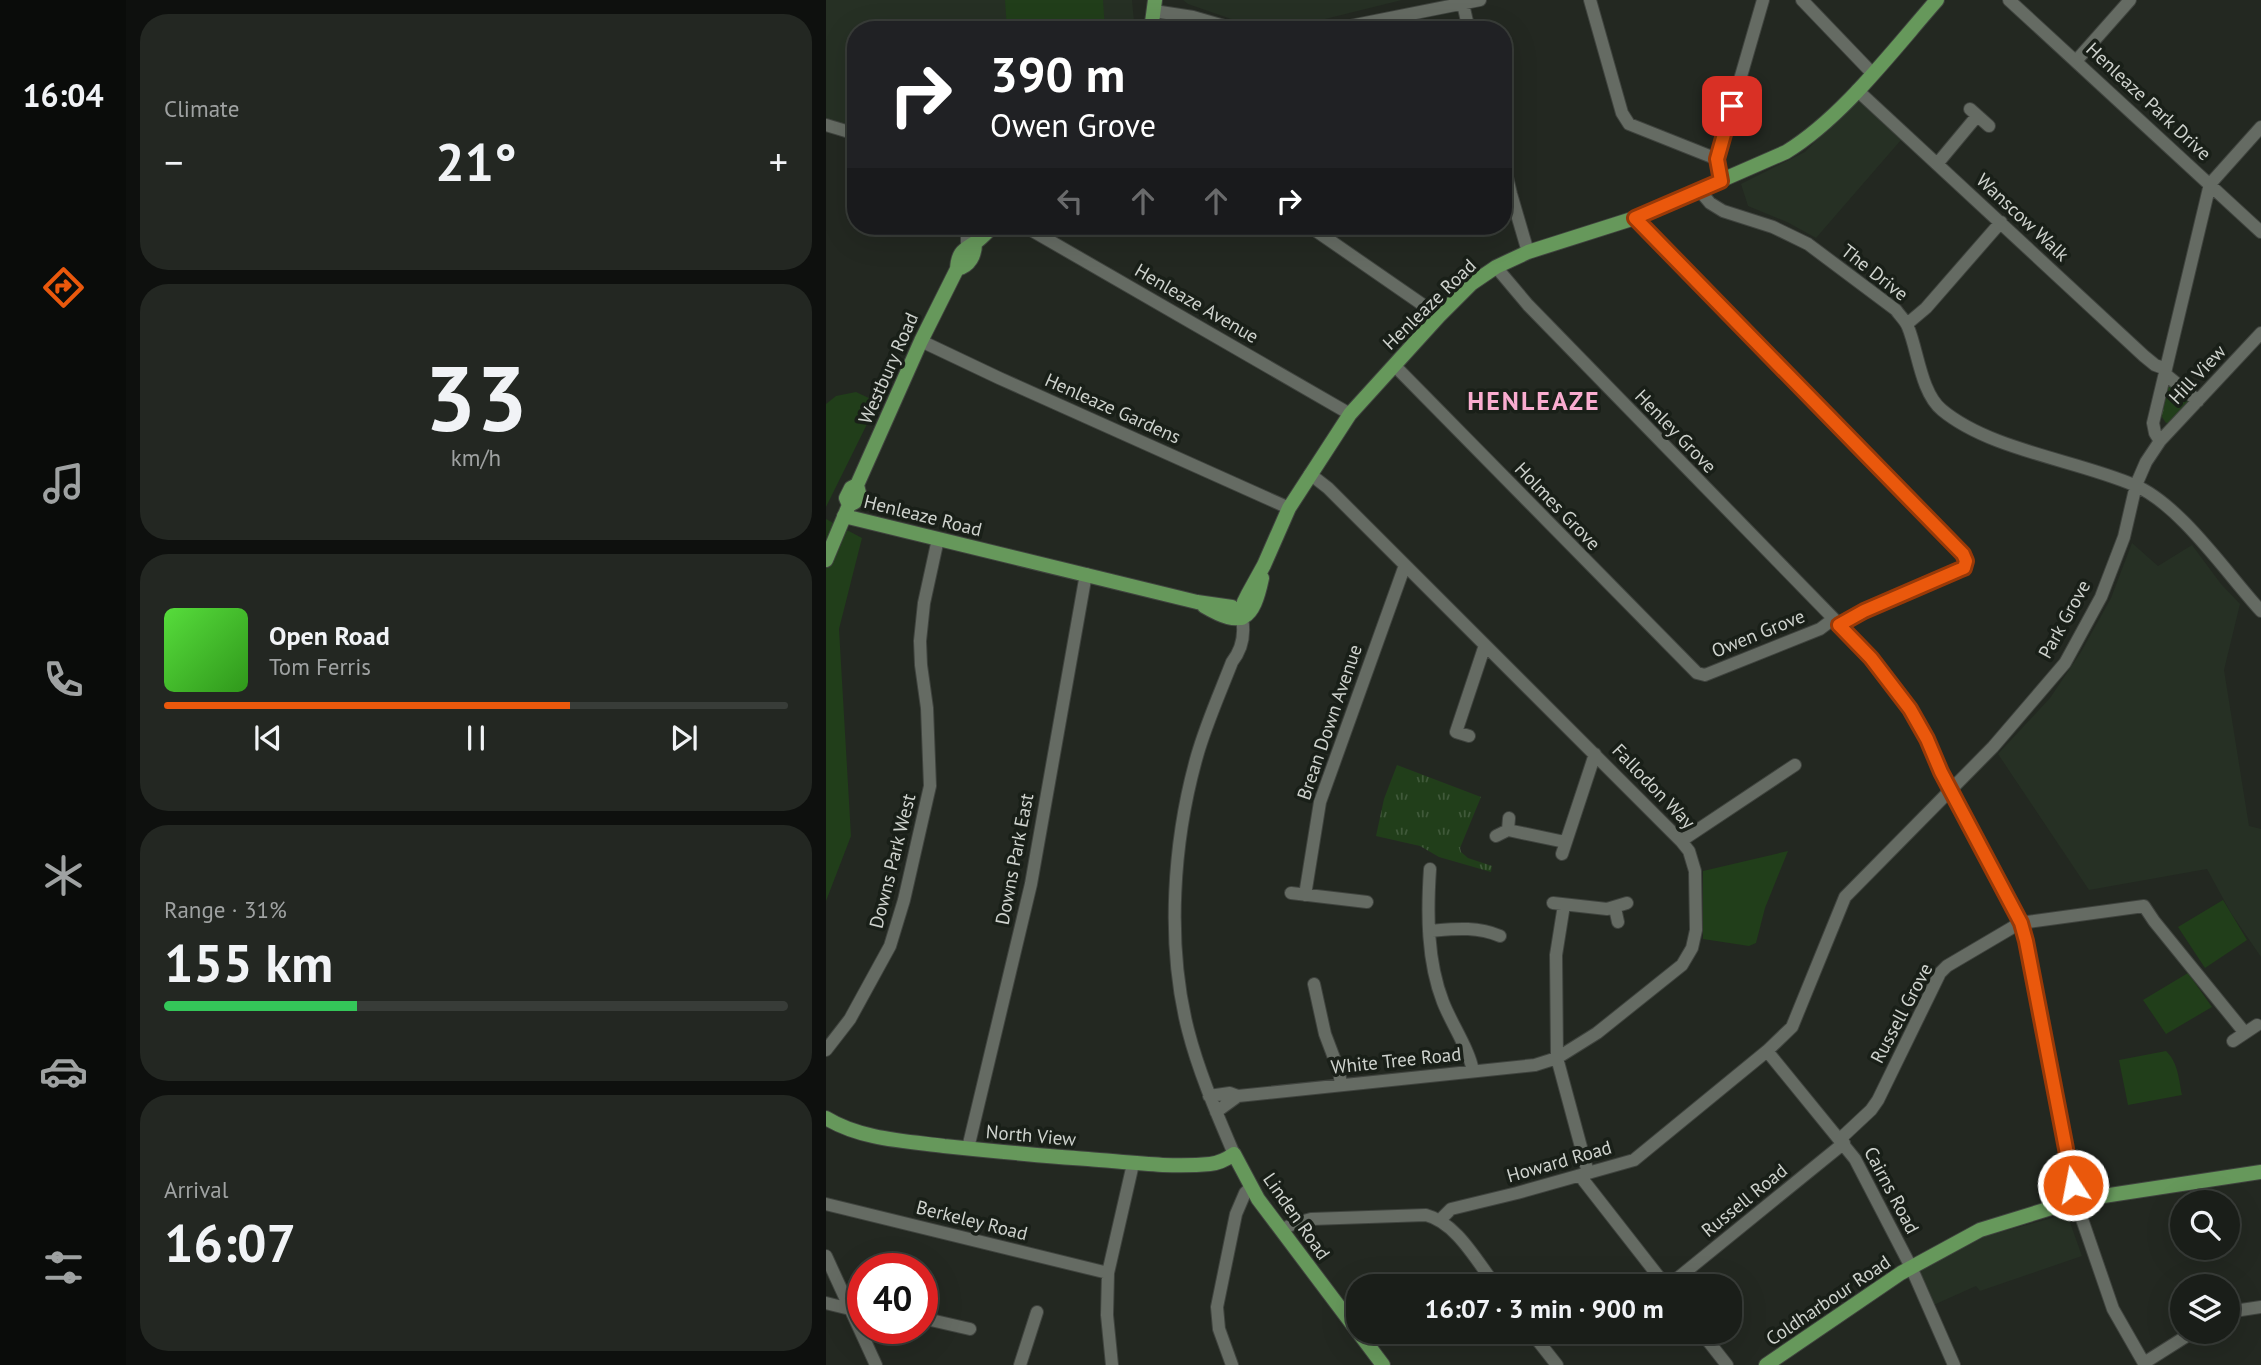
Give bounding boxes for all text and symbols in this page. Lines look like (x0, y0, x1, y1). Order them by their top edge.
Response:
street label: Henleaze Park Drive (2081, 37, 2217, 165)
text: 390 m (990, 42, 1125, 106)
icon: right (875, 49, 966, 140)
text: 16:04 (22, 74, 104, 116)
pin (1702, 76, 1762, 136)
icon: arrive (1713, 87, 1751, 125)
text: Climate (164, 94, 239, 123)
text: Owen Grove (990, 104, 1156, 146)
text: 21° (435, 128, 517, 195)
text: − (164, 137, 183, 186)
text: + (769, 137, 788, 186)
street label: Wanscow Walk (1972, 168, 2074, 266)
icon: left (1051, 182, 1089, 220)
icon: ahead (1124, 182, 1162, 220)
icon: ahead (1197, 182, 1235, 220)
icon: right (1270, 182, 1308, 220)
street label: The Drive (1837, 238, 1913, 306)
street label: Henleaze Road (1377, 253, 1481, 355)
street label: Henleaze Avenue (1131, 258, 1263, 348)
icon: directions (39, 263, 88, 312)
street label: Westbury Road (853, 309, 923, 427)
text: 33 (424, 338, 528, 456)
street label: Hill View (2163, 339, 2231, 409)
street label: Henleaze Gardens (1041, 367, 1185, 449)
district label: HENLEAZE (1467, 384, 1601, 417)
street label: Henley Grove (1630, 384, 1722, 478)
text: km/h (451, 443, 501, 472)
street label: Holmes Grove (1510, 457, 1606, 555)
icon: music (39, 459, 88, 508)
street label: Henleaze Road (862, 489, 984, 541)
street label: Park Grove (2033, 576, 2095, 662)
street label: Owen Grove (1708, 603, 1808, 663)
text: Open Road (269, 619, 390, 652)
street label: Brean Down Avenue (1291, 641, 1367, 803)
text: Tom Ferris (269, 652, 371, 681)
icon: phone (39, 655, 88, 704)
icon: previous (249, 719, 287, 757)
icon: pause (457, 719, 495, 757)
icon: next (665, 719, 703, 757)
street label: Fallodon Way (1607, 738, 1701, 834)
street label: Downs Park West (864, 791, 920, 931)
street label: Downs Park East (990, 791, 1039, 927)
icon: climate (39, 851, 88, 900)
text: Range · 31% (164, 895, 287, 924)
text: 155 km (164, 929, 333, 996)
street label: Russell Grove (1865, 959, 1937, 1067)
street label: White Tree Road (1330, 1041, 1462, 1079)
icon: car (39, 1047, 88, 1096)
street label: North View (985, 1119, 1077, 1151)
street label: Howard Road (1504, 1135, 1614, 1187)
street label: Cairns Road (1859, 1142, 1925, 1238)
position arrow (2036, 1148, 2110, 1222)
street label: Russell Road (1696, 1158, 1792, 1242)
street label: Linden Road (1258, 1168, 1336, 1264)
text: Arrival (164, 1175, 228, 1204)
map controls (2170, 1190, 2240, 1344)
button: search (2170, 1190, 2240, 1260)
street label: Berkeley Road (914, 1195, 1030, 1245)
text: 16:07 (164, 1209, 296, 1276)
icon: filters (39, 1243, 88, 1292)
street label: Coldharbour Road (1761, 1250, 1895, 1350)
speed limit sign: 40 (847, 1253, 938, 1344)
button: layers (2170, 1274, 2240, 1344)
text: 16:07 · 3 min · 900 m (1424, 1292, 1664, 1325)

